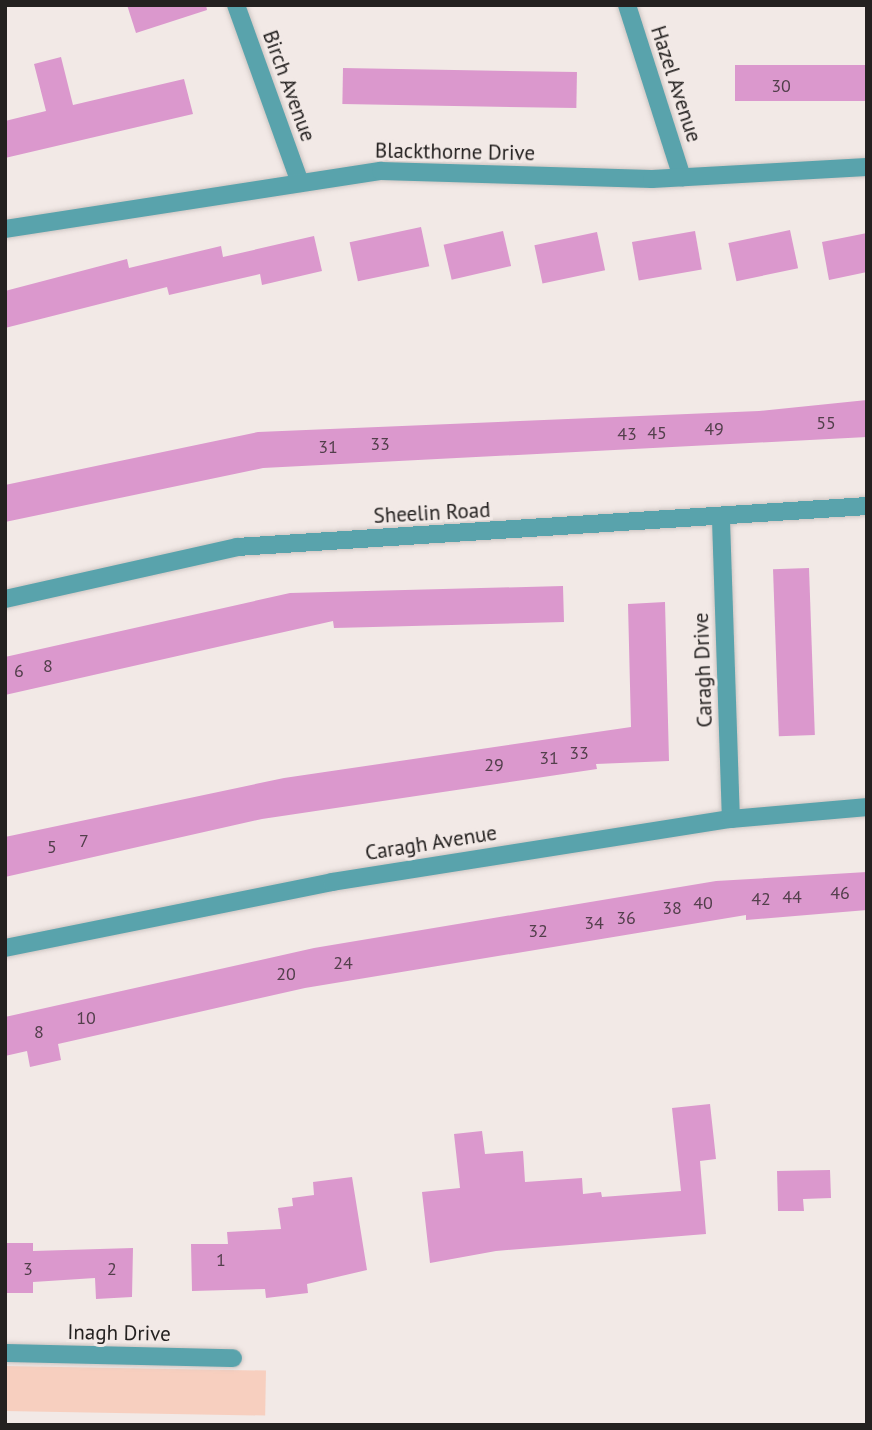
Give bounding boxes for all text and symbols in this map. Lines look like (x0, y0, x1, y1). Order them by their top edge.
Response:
street label: Hazel Avenue (645, 22, 707, 146)
street label: Birch Avenue (257, 27, 321, 145)
house number: 30 (771, 75, 791, 97)
street label: Blackthorne Drive (375, 138, 535, 166)
house number: 55 (816, 412, 836, 434)
house number: 49 (704, 418, 724, 440)
house number: 45 (647, 422, 667, 444)
house number: 43 (617, 423, 637, 445)
house number: 33 (370, 433, 390, 455)
house number: 31 (318, 436, 338, 458)
street label: Sheelin Road (373, 497, 491, 529)
street label: Caragh Drive (688, 612, 718, 728)
house number: 8 (43, 655, 53, 677)
house number: 6 (14, 660, 24, 682)
house number: 33 (569, 742, 589, 764)
house number: 31 (539, 747, 559, 769)
house number: 29 (484, 754, 504, 776)
street label: Caragh Avenue (363, 820, 499, 866)
house number: 7 (79, 830, 89, 852)
house number: 5 (47, 836, 57, 858)
house number: 46 (830, 882, 850, 904)
house number: 44 (782, 886, 802, 908)
house number: 42 (751, 888, 771, 910)
house number: 40 (693, 892, 713, 914)
house number: 38 (662, 897, 682, 919)
house number: 36 (616, 907, 636, 929)
house number: 34 (584, 912, 604, 934)
house number: 32 (528, 920, 548, 942)
house number: 24 (333, 952, 353, 974)
house number: 20 (276, 963, 296, 985)
house number: 10 (76, 1007, 96, 1029)
house number: 8 (34, 1021, 44, 1043)
house number: 1 (216, 1249, 226, 1271)
house number: 3 (23, 1258, 33, 1280)
house number: 2 (107, 1258, 117, 1280)
street label: Inagh Drive (67, 1319, 171, 1347)

